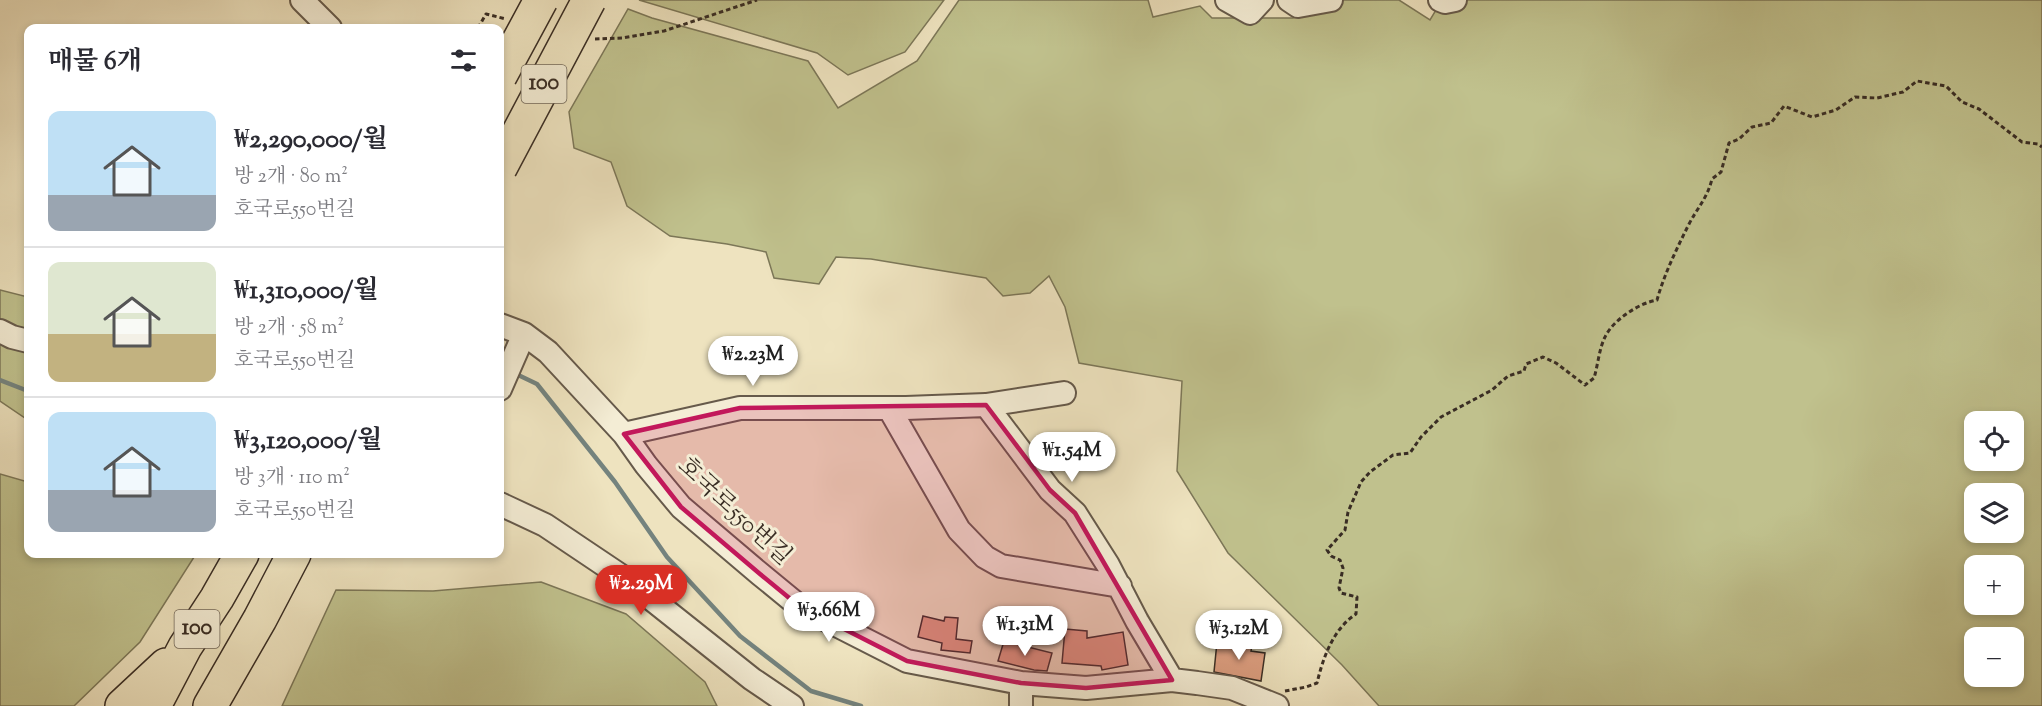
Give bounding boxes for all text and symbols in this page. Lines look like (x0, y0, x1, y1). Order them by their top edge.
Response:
text: 매물 6개 (48, 44, 142, 81)
icon: filters (447, 44, 480, 77)
road number: 100 (522, 65, 566, 103)
text: ₩2,290,000/월 (234, 122, 388, 159)
icon: home (96, 135, 168, 207)
text: 방 2개 · 80 m² (234, 163, 348, 192)
text: 호국로550번길 (234, 196, 355, 225)
text: ₩1,310,000/월 (234, 273, 378, 310)
icon: home (96, 286, 168, 358)
text: 방 2개 · 58 m² (234, 314, 344, 343)
pin: ₩2.23M (704, 336, 802, 387)
text: ₩2.23M (722, 341, 784, 370)
text: 호국로550번길 (234, 347, 355, 376)
map controls (1964, 411, 2024, 687)
button: locate (1964, 411, 2024, 471)
text: ₩3,120,000/월 (234, 423, 382, 460)
pin: ₩1.54M (1023, 432, 1121, 483)
icon: home (96, 436, 168, 508)
text: ₩1.54M (1043, 437, 1101, 466)
street label: 호국로550번길 (669, 450, 799, 574)
text: 방 3개 · 110 m² (234, 464, 350, 493)
button: layers (1964, 483, 2024, 543)
text: 호국로550번길 (234, 497, 355, 526)
button: + (1964, 555, 2024, 615)
pin: ₩2.29M (592, 565, 690, 616)
text: ₩2.29M (609, 570, 673, 599)
pin: ₩3.66M (780, 592, 878, 643)
text: ₩3.66M (798, 597, 860, 626)
pin: ₩1.31M (976, 606, 1074, 657)
road number: 100 (174, 610, 220, 648)
pin: ₩3.12M (1190, 610, 1288, 661)
text: ₩1.31M (997, 611, 1053, 640)
text: ₩3.12M (1209, 615, 1269, 644)
button: − (1964, 627, 2024, 687)

